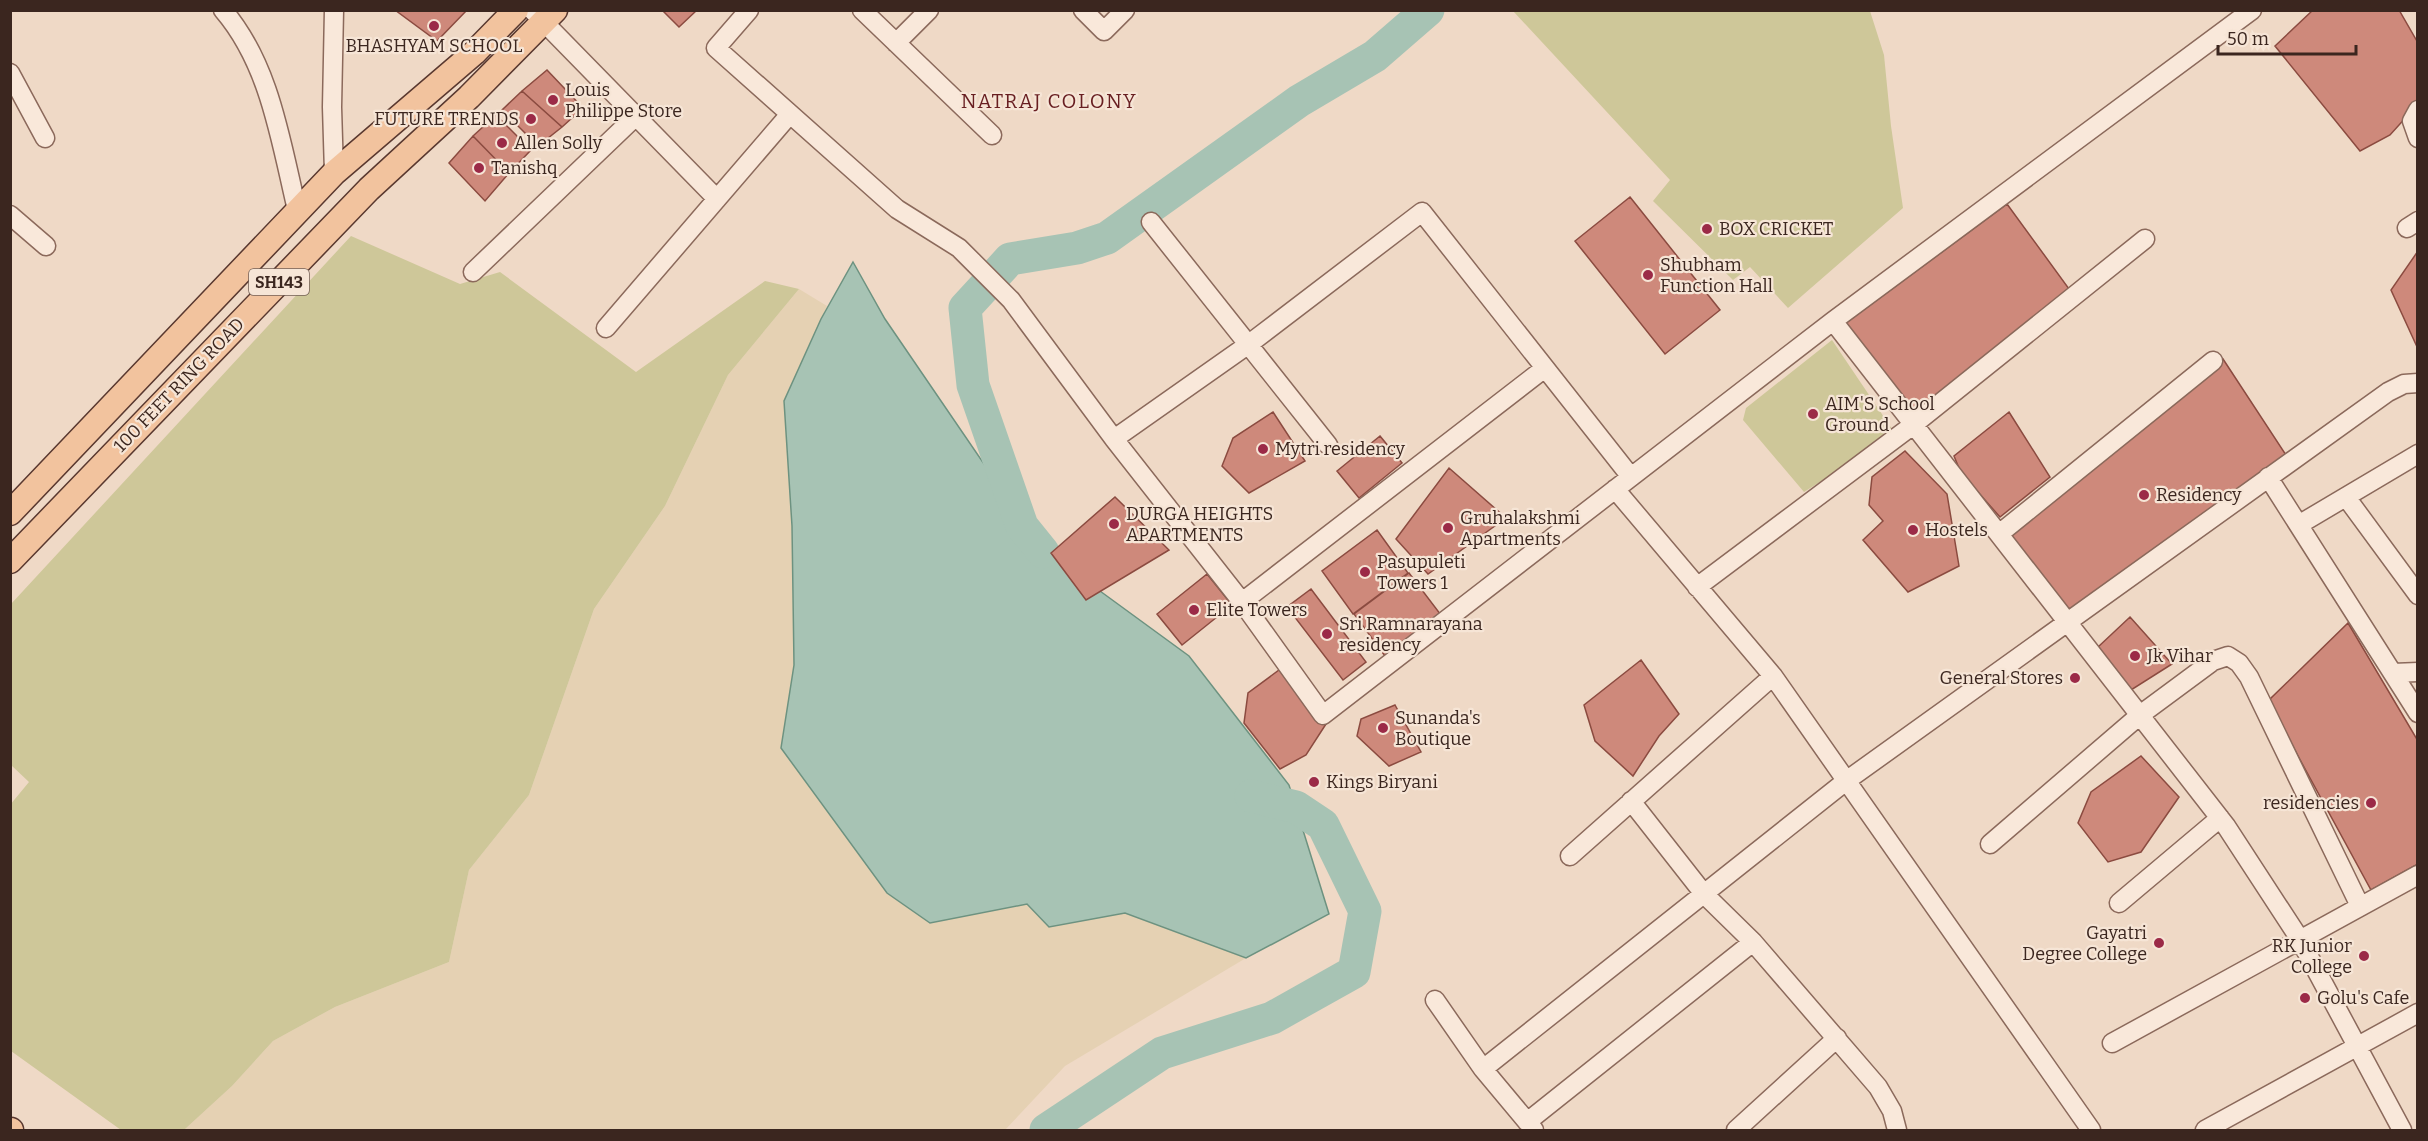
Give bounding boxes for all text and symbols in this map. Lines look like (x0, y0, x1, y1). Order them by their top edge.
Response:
scale bar (2218, 18, 2356, 56)
marker: BHASHYAM SCHOOL (427, 19, 441, 33)
text: 50 m (2227, 28, 2269, 50)
place label: BHASHYAM SCHOOL (346, 35, 523, 57)
place label: Louis Philippe Store (565, 79, 682, 122)
district label: NATRAJ COLONY (961, 89, 1137, 113)
marker: Louis Philippe Store (546, 93, 560, 107)
place label: FUTURE TRENDS (374, 108, 519, 130)
marker: FUTURE TRENDS (524, 112, 538, 126)
place label: Allen Solly (514, 132, 603, 154)
marker: Allen Solly (495, 136, 509, 150)
place label: Tanishq (491, 157, 558, 179)
marker: Tanishq (472, 161, 486, 175)
place label: BOX CRICKET (1719, 218, 1834, 240)
marker: BOX CRICKET (1700, 222, 1714, 236)
place label: Shubham Function Hall (1660, 254, 1773, 297)
marker: Shubham Function Hall (1641, 268, 1655, 282)
road number: SH143 (249, 269, 309, 295)
street label: 100 FEET RING ROAD (109, 313, 249, 457)
place label: AIM'S School Ground (1825, 393, 1935, 436)
marker: AIM'S School Ground (1806, 407, 1820, 421)
place label: Mytri residency (1275, 438, 1406, 460)
marker: Mytri residency (1256, 442, 1270, 456)
place label: Residency (2156, 484, 2242, 506)
marker: Residency (2137, 488, 2151, 502)
place label: DURGA HEIGHTS APARTMENTS (1126, 503, 1273, 546)
place label: Gruhalakshmi Apartments (1460, 507, 1580, 550)
marker: DURGA HEIGHTS APARTMENTS (1107, 517, 1121, 531)
place label: Hostels (1925, 519, 1988, 541)
marker: Gruhalakshmi Apartments (1441, 521, 1455, 535)
marker: Hostels (1906, 523, 1920, 537)
place label: Pasupuleti Towers 1 (1377, 551, 1466, 594)
marker: Pasupuleti Towers 1 (1358, 565, 1372, 579)
place label: Elite Towers (1206, 599, 1307, 621)
marker: Elite Towers (1187, 603, 1201, 617)
place label: Sri Ramnarayana residency (1339, 613, 1483, 656)
marker: Sri Ramnarayana residency (1320, 627, 1334, 641)
place label: Jk Vihar (2146, 645, 2213, 667)
marker: Jk Vihar (2128, 649, 2142, 663)
place label: General Stores (1940, 667, 2063, 689)
marker: General Stores (2068, 671, 2082, 685)
place label: Sunanda's Boutique (1395, 707, 1481, 750)
marker: Sunanda's Boutique (1376, 721, 1390, 735)
place label: Kings Biryani (1326, 771, 1438, 793)
marker: Kings Biryani (1307, 775, 1321, 789)
place label: residencies (2263, 792, 2359, 814)
marker: residencies (2364, 796, 2378, 810)
place label: Gayatri Degree College (2022, 922, 2147, 965)
place label: RK Junior College (2272, 935, 2352, 978)
marker: Gayatri Degree College (2152, 936, 2166, 950)
marker: RK Junior College (2357, 949, 2371, 963)
place label: Golu's Cafe (2317, 987, 2409, 1009)
marker: Golu's Cafe (2298, 991, 2312, 1005)

